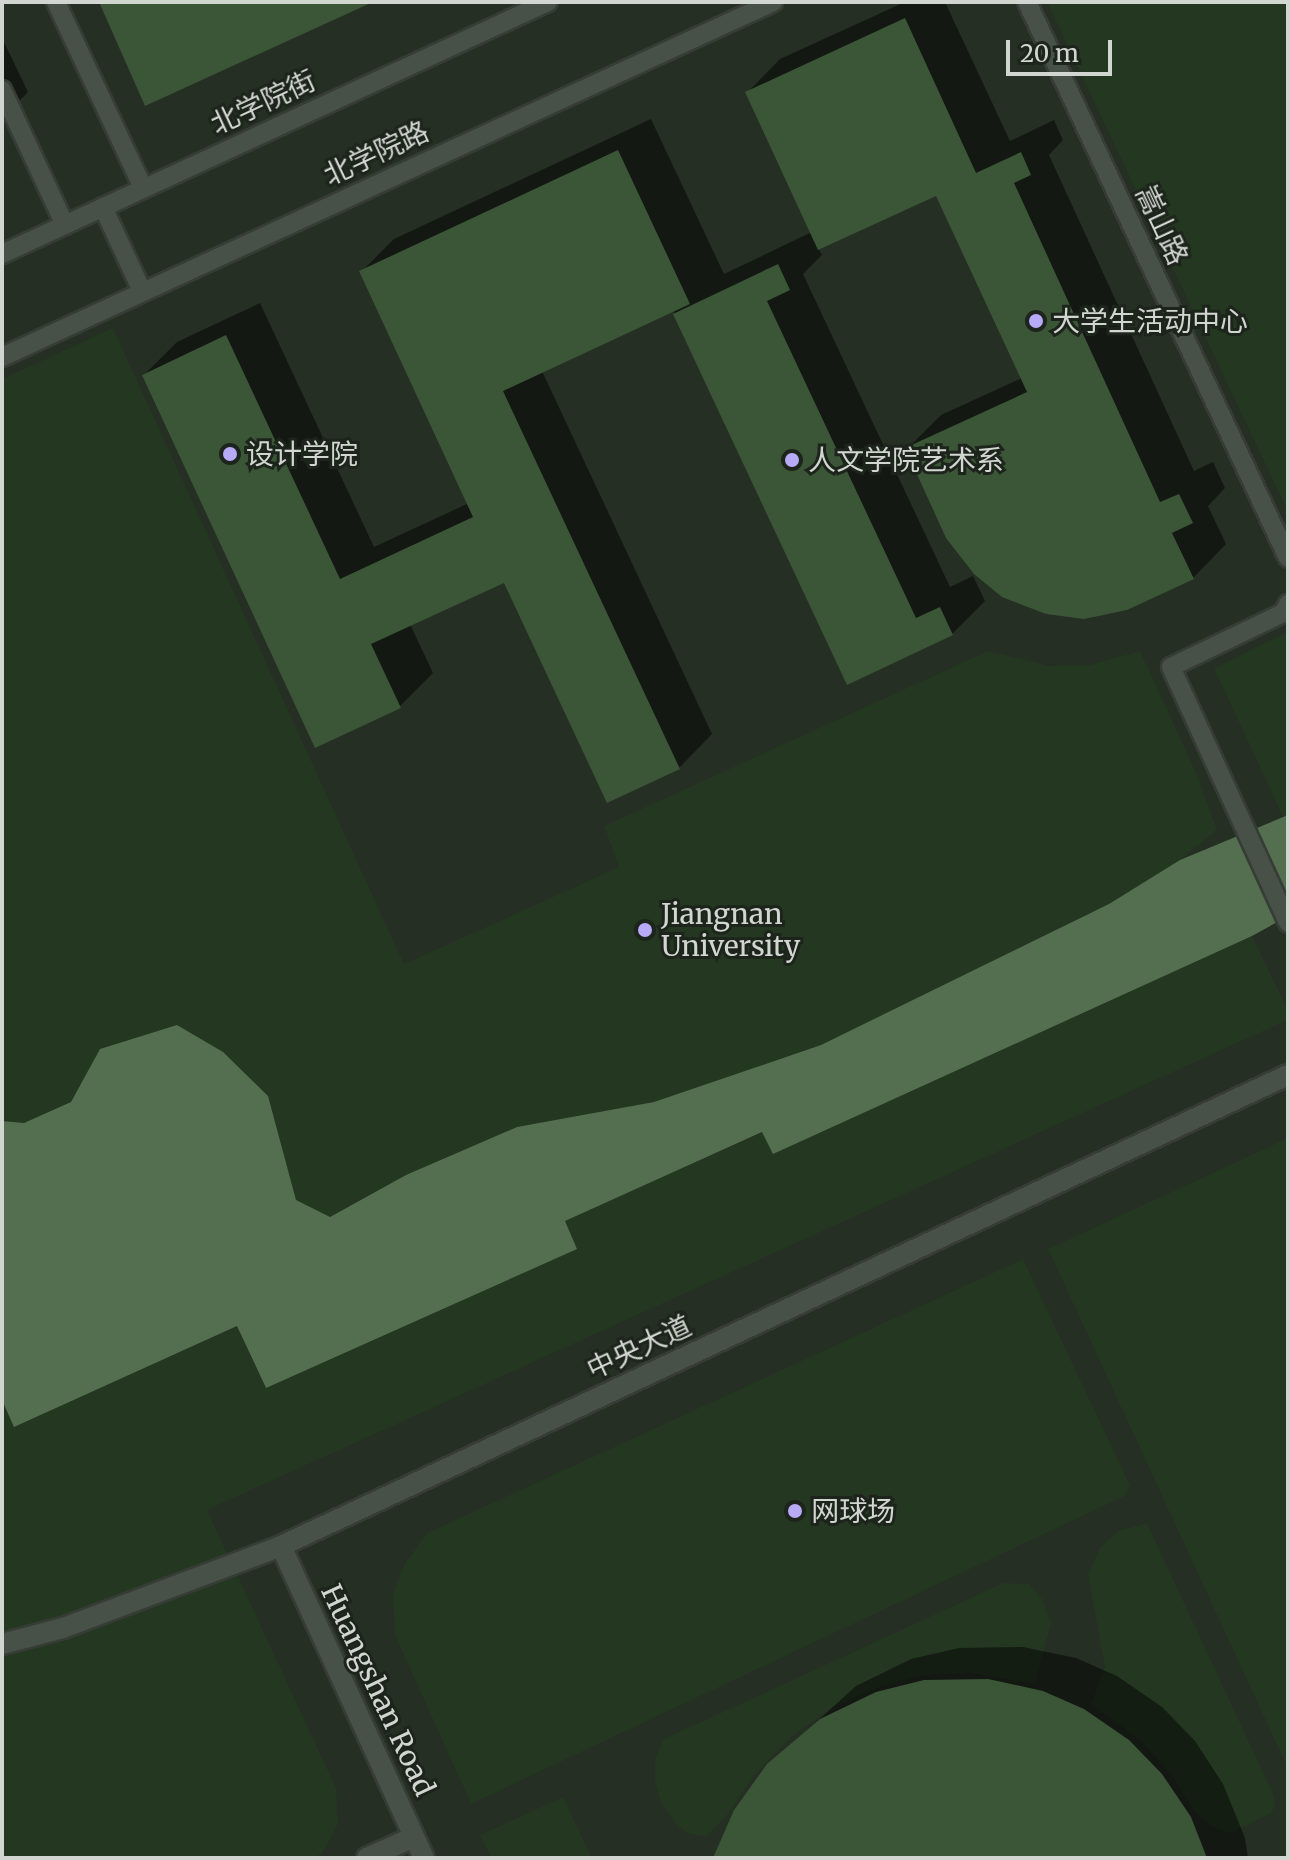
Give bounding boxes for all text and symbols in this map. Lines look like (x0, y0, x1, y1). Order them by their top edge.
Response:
scale bar (1010, 24, 1116, 74)
text: 20 m (1020, 38, 1079, 69)
street label: 北学院街 (205, 63, 321, 141)
street label: 北学院路 (318, 114, 434, 192)
street label: 嵩山路 (1129, 180, 1195, 270)
place label: 大学生活动中心 (1052, 304, 1248, 338)
marker: 大学生活动中心 (1027, 312, 1045, 330)
place label: 设计学院 (246, 437, 358, 471)
place label: 人文学院艺术系 (808, 443, 1004, 477)
marker: 设计学院 (221, 445, 239, 463)
marker: 人文学院艺术系 (783, 451, 801, 469)
place label: Jiangnan University (661, 897, 800, 963)
marker: Jiangnan University (636, 921, 654, 939)
street label: 中央大道 (581, 1308, 697, 1386)
place label: 网球场 (811, 1494, 895, 1528)
marker: 网球场 (786, 1502, 804, 1520)
street label: Huangshan Road (314, 1579, 442, 1801)

